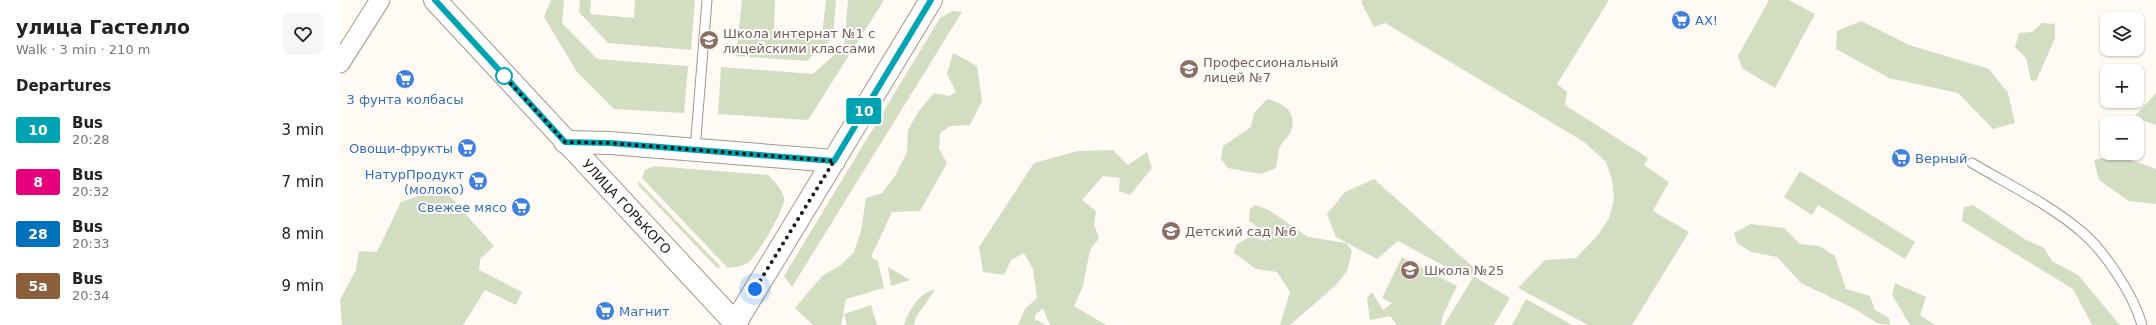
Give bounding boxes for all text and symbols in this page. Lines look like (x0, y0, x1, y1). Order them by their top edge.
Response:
supermarket icon: АХ! (1670, 9, 1692, 31)
map controls (2100, 12, 2144, 160)
button: layers (2100, 12, 2144, 56)
button: heart (282, 13, 324, 55)
place label: АХ! (1695, 13, 1718, 28)
text: улица Гастелло (16, 16, 190, 38)
place label: Школа интернат №1 с лицейскими классами (723, 26, 876, 56)
school or university icon: Школа интернат №1 с лицейскими классами (698, 29, 720, 51)
text: Walk · 3 min · 210 m (16, 42, 150, 57)
place label: Профессиональный лицей №7 (1203, 55, 1338, 85)
school or university icon: Профессиональный лицей №7 (1178, 58, 1200, 80)
button: + (2100, 64, 2144, 108)
unlabelled marker (495, 67, 513, 85)
supermarket icon: 3 фунта колбасы (394, 68, 416, 90)
text: Departures (16, 77, 111, 95)
place label: 3 фунта колбасы (347, 92, 463, 107)
line badge: 10 (846, 98, 882, 124)
text: 10 (854, 103, 874, 119)
text: Bus (72, 114, 103, 132)
button: − (2100, 116, 2144, 160)
text: 3 min (281, 121, 324, 139)
text: 10 (28, 122, 48, 138)
text: 20:28 (72, 132, 109, 147)
supermarket icon: Овощи-фрукты (456, 137, 478, 159)
place label: Овощи-фрукты (349, 141, 453, 156)
supermarket icon: Верный (1890, 147, 1912, 169)
place label: Верный (1915, 151, 1967, 166)
street label: УЛИЦА ГОРЬКОГО (579, 157, 674, 257)
text: Bus (72, 166, 103, 184)
place label: НатурПродукт (молоко) (365, 167, 464, 197)
supermarket icon: НатурПродукт (молоко) (467, 170, 489, 192)
text: 7 min (281, 173, 324, 191)
text: 8 (33, 174, 43, 190)
text: 20:32 (72, 184, 109, 199)
supermarket icon: Свежее мясо (510, 196, 532, 218)
place label: Свежее мясо (418, 200, 507, 215)
text: Bus (72, 218, 103, 236)
school or university icon: Детский сад №6 (1160, 220, 1182, 242)
place label: Детский сад №6 (1185, 224, 1297, 239)
text: 8 min (281, 225, 324, 243)
text: 28 (28, 226, 48, 242)
text: 20:33 (72, 236, 109, 251)
school or university icon: Школа №25 (1399, 259, 1421, 281)
place label: Школа №25 (1424, 263, 1504, 278)
text: Bus (72, 270, 103, 288)
text: 9 min (281, 277, 324, 295)
text: 5а (28, 278, 48, 294)
your location (745, 279, 765, 299)
text: 20:34 (72, 288, 109, 303)
supermarket icon: Магнит (594, 300, 616, 322)
place label: Магнит (619, 304, 670, 319)

